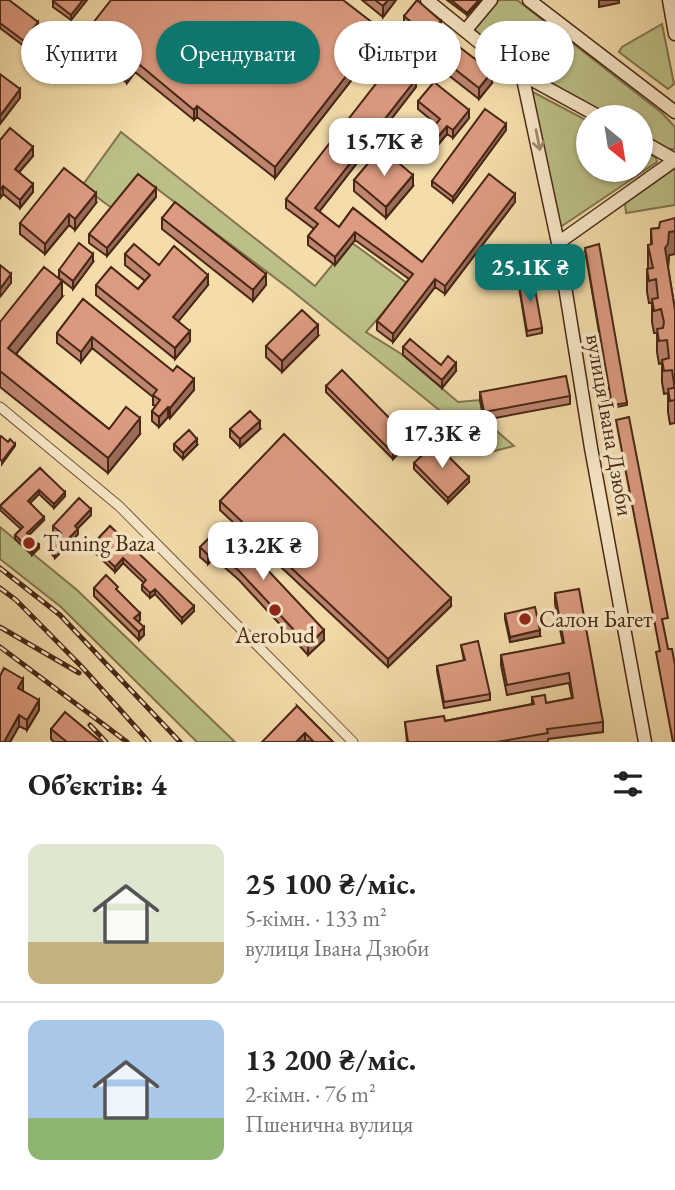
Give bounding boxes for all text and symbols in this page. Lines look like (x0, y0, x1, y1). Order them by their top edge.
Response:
chip: Купити (21, 21, 142, 84)
chip: Орендувати (156, 21, 320, 84)
chip: Фільтри (334, 21, 461, 84)
chip: Нове (475, 21, 574, 84)
north arrow (576, 105, 653, 182)
map controls (576, 105, 653, 182)
pin: 15.7K ₴ (319, 118, 449, 178)
text: 15.7K ₴ (345, 126, 423, 156)
one-way arrow (531, 128, 545, 151)
pin: 25.1K ₴ (465, 244, 595, 304)
text: 25.1K ₴ (491, 252, 569, 282)
street label: вулиця Івана Дзюби (579, 332, 641, 518)
pin: 17.3K ₴ (377, 410, 507, 470)
text: 17.3K ₴ (403, 418, 481, 448)
pin: 13.2K ₴ (198, 522, 328, 582)
place label: Tuning Baza (43, 528, 156, 558)
text: 13.2K ₴ (224, 530, 302, 560)
marker: Tuning Baza (21, 535, 37, 551)
marker: Aerobud (267, 602, 283, 618)
place label: Салон Багет (539, 604, 653, 634)
marker: Салон Багет (517, 611, 533, 627)
place label: Aerobud (234, 620, 315, 650)
text: Об’єктів: 4 (28, 765, 167, 804)
icon: filters (609, 765, 647, 803)
text: 25 100 ₴/міс. (245, 864, 416, 903)
icon: home (84, 872, 168, 956)
text: 5-кімн. · 133 m² (245, 903, 387, 933)
text: вулиця Івана Дзюби (245, 933, 430, 963)
text: 13 200 ₴/міс. (245, 1040, 416, 1079)
icon: home (84, 1048, 168, 1132)
text: 2-кімн. · 76 m² (245, 1079, 376, 1109)
text: Пшенична вулиця (245, 1109, 413, 1139)

